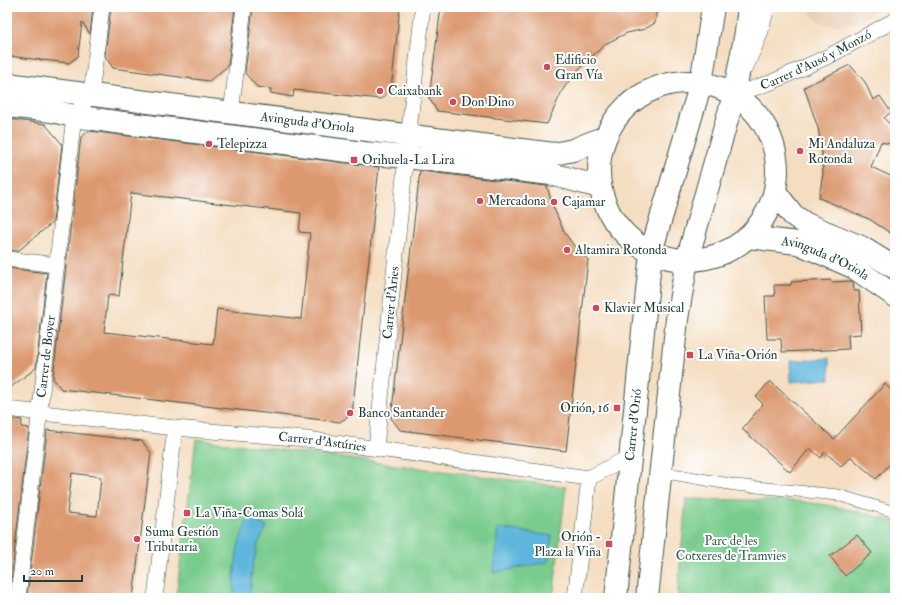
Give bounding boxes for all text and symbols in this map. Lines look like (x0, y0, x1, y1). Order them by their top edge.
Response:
street label: Carrer d'Ausó y Monzó (758, 27, 874, 93)
place label: Edificio Gran Vía (555, 52, 603, 83)
marker: Edificio Gran Vía (542, 62, 552, 72)
place label: Caixabank (388, 83, 443, 99)
marker: Caixabank (375, 86, 385, 96)
place label: Don Dino (461, 94, 514, 110)
marker: Don Dino (448, 97, 458, 107)
street label: Avinguda d'Oriola (258, 108, 356, 137)
place label: Telepizza (217, 136, 268, 153)
place label: Mi Andaluza Rotonda (808, 136, 876, 167)
marker: Telepizza (204, 139, 214, 149)
marker: Mi Andaluza Rotonda (795, 146, 805, 156)
place label: Orihuela-La Lira (362, 152, 455, 168)
marker: Orihuela-La Lira (349, 155, 359, 165)
place label: Mercadona (488, 193, 547, 209)
place label: Cajamar (562, 194, 606, 210)
marker: Mercadona (475, 196, 485, 206)
marker: Cajamar (549, 197, 559, 207)
street label: Avinguda d'Oriola (779, 233, 873, 284)
place label: Altamira Rotonda (574, 242, 667, 258)
marker: Altamira Rotonda (562, 245, 572, 255)
street label: Carrer d'Àries (379, 265, 403, 340)
place label: Klavier Musical (604, 300, 685, 316)
marker: Klavier Musical (591, 303, 601, 313)
street label: Carrer de Boyer (33, 314, 59, 399)
place label: La Viña-Orión (698, 347, 778, 363)
marker: La Viña-Orión (685, 350, 695, 360)
street label: Carrer d'Orió (622, 388, 645, 462)
place label: Orión, 16 (560, 400, 610, 416)
marker: Orión, 16 (612, 403, 622, 413)
place label: Banco Santander (358, 405, 445, 421)
marker: Banco Santander (345, 408, 355, 418)
street label: Carrer d'Astúries (278, 429, 368, 455)
place label: La Viña-Comas Solá (195, 505, 304, 521)
marker: La Viña-Comas Solá (182, 508, 192, 518)
place label: Suma Gestión Tributaria (145, 524, 219, 555)
place label: Orión - Plaza la Viña (534, 529, 602, 560)
park label: Parc de les Cotxeres de Tramvies (676, 533, 787, 564)
marker: Suma Gestión Tributaria (132, 534, 142, 544)
marker: Orión - Plaza la Viña (604, 539, 614, 549)
scale bar (24, 557, 82, 583)
text: 20 m (30, 564, 55, 579)

